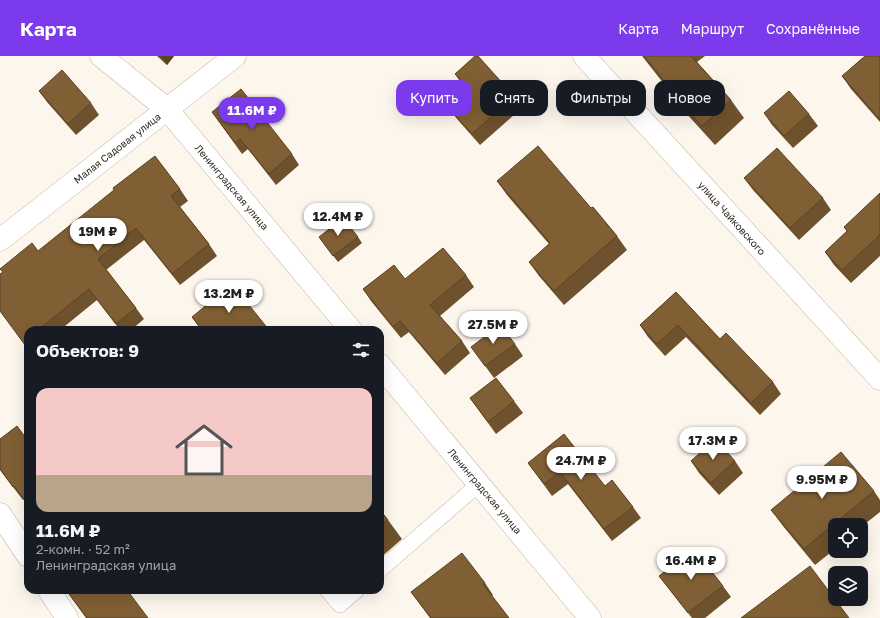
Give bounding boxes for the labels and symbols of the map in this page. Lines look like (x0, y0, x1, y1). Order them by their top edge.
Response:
pin: 11.6M ₽ (215, 97, 289, 131)
street label: Малая Садовая улица (71, 110, 163, 186)
street label: Ленинградская улица (193, 142, 271, 232)
street label: улица Чайковского (696, 179, 768, 257)
pin: 12.4M ₽ (301, 203, 375, 237)
pin: 19M ₽ (70, 218, 126, 252)
pin: 13.2M ₽ (192, 280, 266, 314)
pin: 27.5M ₽ (456, 311, 530, 345)
pin: 17.3M ₽ (676, 427, 750, 461)
street label: Ленинградская улица (446, 446, 524, 536)
pin: 24.7M ₽ (544, 447, 618, 481)
pin: 9.95M ₽ (785, 466, 859, 500)
pin: 16.4M ₽ (654, 547, 728, 581)

